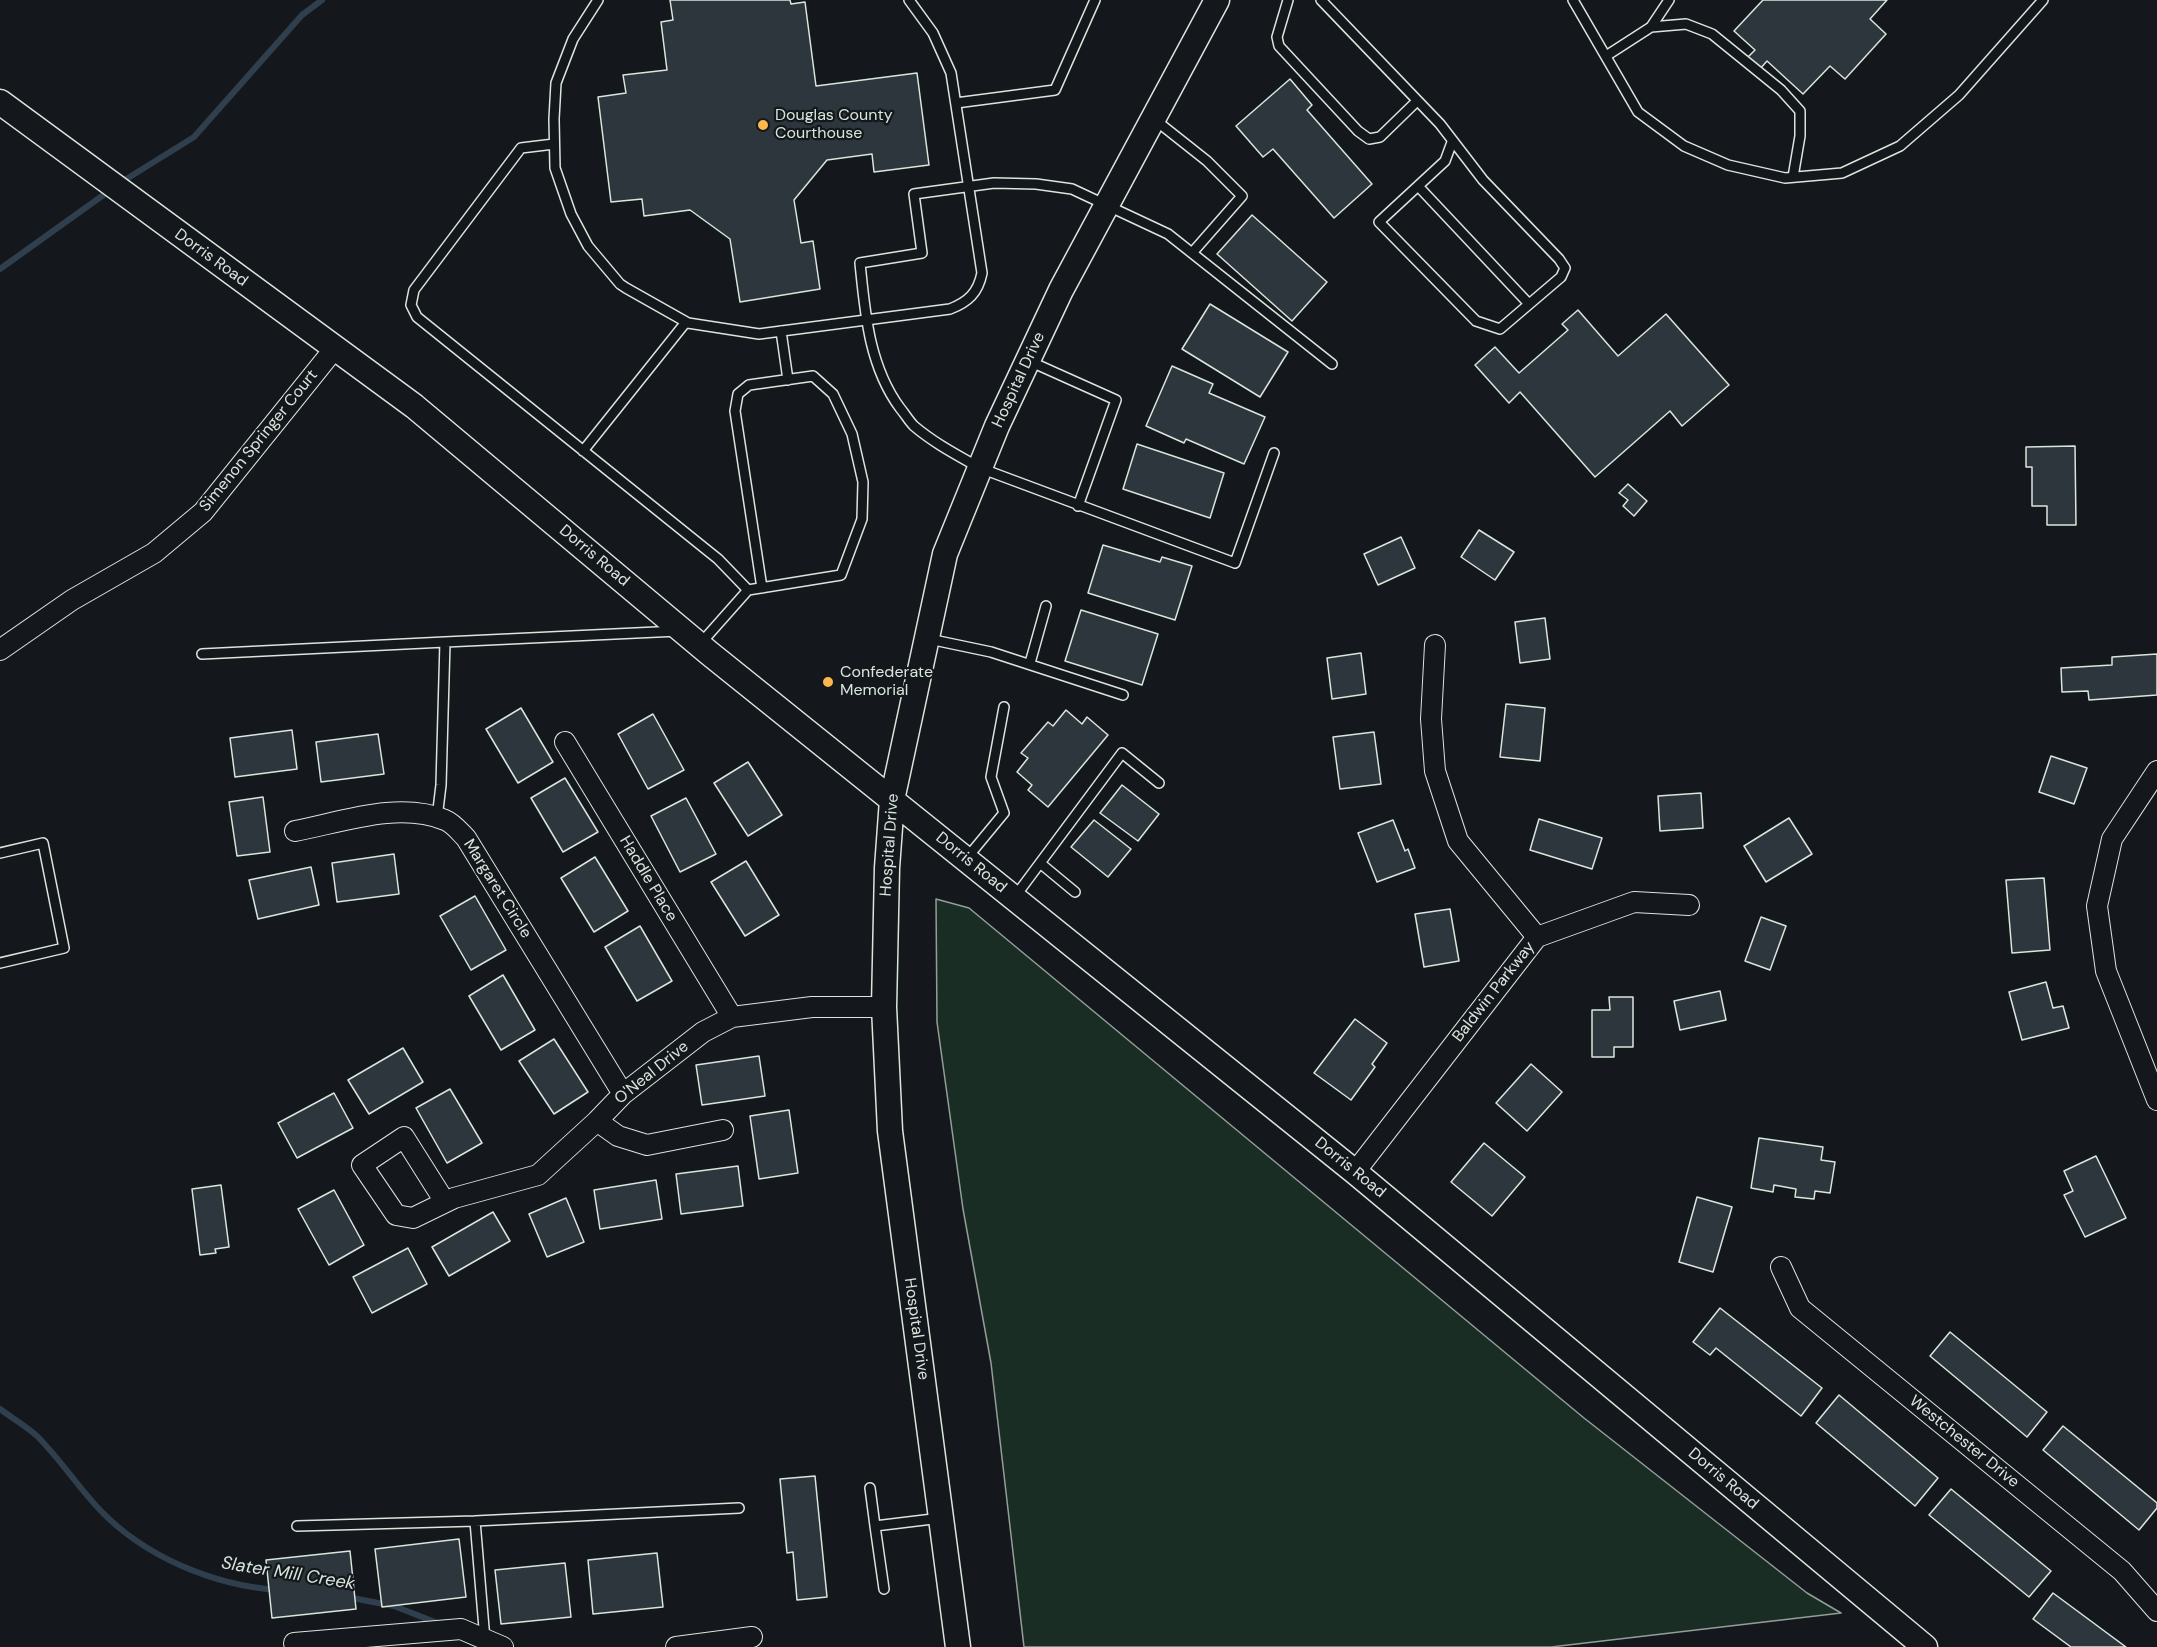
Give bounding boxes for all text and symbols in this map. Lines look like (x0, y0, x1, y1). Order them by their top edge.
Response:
place label: Douglas County Courthouse (775, 106, 893, 144)
marker: Douglas County Courthouse (756, 118, 770, 132)
street label: Dorris Road (171, 225, 251, 291)
street label: Hospital Drive (989, 329, 1049, 431)
street label: Simenon Springer Court (196, 366, 322, 516)
street label: Dorris Road (555, 521, 633, 591)
place label: Confederate Memorial (840, 663, 933, 701)
marker: Confederate Memorial (821, 675, 835, 689)
street label: Hospital Drive (877, 793, 903, 897)
street label: Dorris Road (932, 829, 1010, 897)
street label: Haddle Place (615, 833, 681, 925)
street label: Margaret Circle (459, 836, 535, 942)
street label: Baldwin Parkway (1449, 938, 1539, 1046)
street label: O'Neal Drive (611, 1037, 693, 1109)
street label: Dorris Road (1311, 1134, 1389, 1202)
street label: Hospital Drive (899, 1277, 933, 1381)
street label: Westchester Drive (1905, 1392, 2023, 1492)
street label: Dorris Road (1684, 1444, 1762, 1514)
water label: Slater Mill Creek (220, 1553, 356, 1595)

